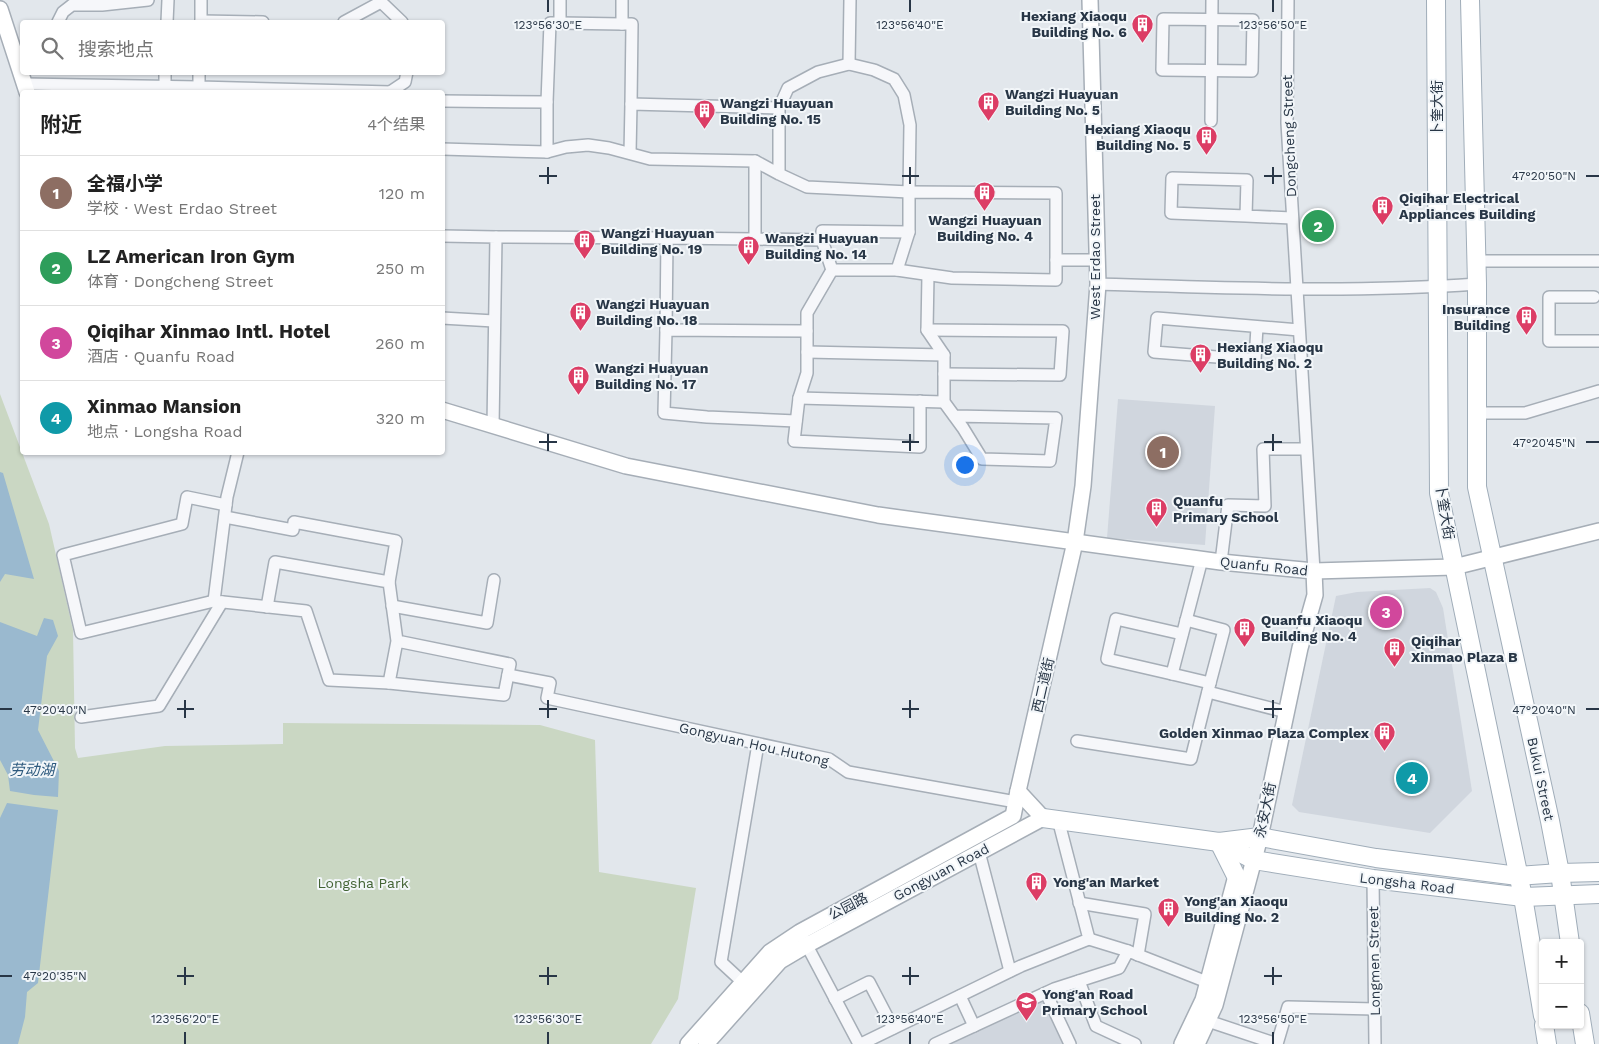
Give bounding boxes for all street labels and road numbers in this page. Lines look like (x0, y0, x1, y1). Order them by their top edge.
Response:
street label: Dongcheng Street (1279, 75, 1299, 197)
street label: 卜奎大街 (1429, 80, 1445, 136)
street label: West Erdao Street (1087, 194, 1103, 320)
street label: 卜奎大街 (1433, 483, 1457, 541)
street label: Quanfu Road (1219, 553, 1309, 579)
street label: 西二道街 (1029, 656, 1057, 714)
street label: Gongyuan Hou Hutong (678, 719, 831, 769)
street label: Bukui Street (1524, 736, 1558, 822)
street label: 永安大街 (1251, 781, 1279, 839)
street label: Gongyuan Road (890, 840, 992, 904)
street label: Longsha Road (1359, 869, 1455, 897)
street label: 公园路 (826, 889, 870, 923)
street label: Longmen Street (1365, 906, 1383, 1016)

